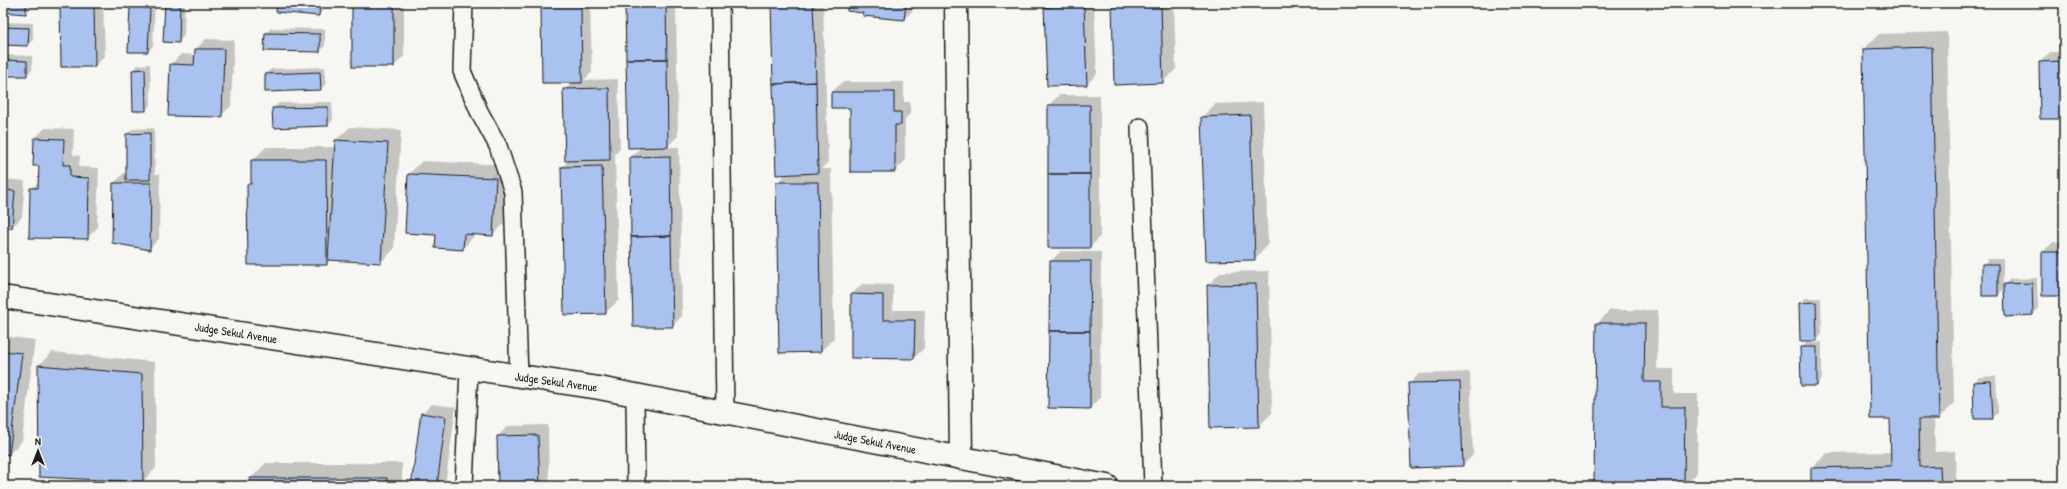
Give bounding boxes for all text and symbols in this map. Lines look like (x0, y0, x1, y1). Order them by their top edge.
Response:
street label: Judge Sekul Avenue (194, 318, 279, 347)
street label: Judge Sekul Avenue (514, 367, 599, 396)
street label: Judge Sekul Avenue (833, 425, 918, 458)
north arrow (18, 431, 58, 471)
text: N (35, 434, 41, 448)

